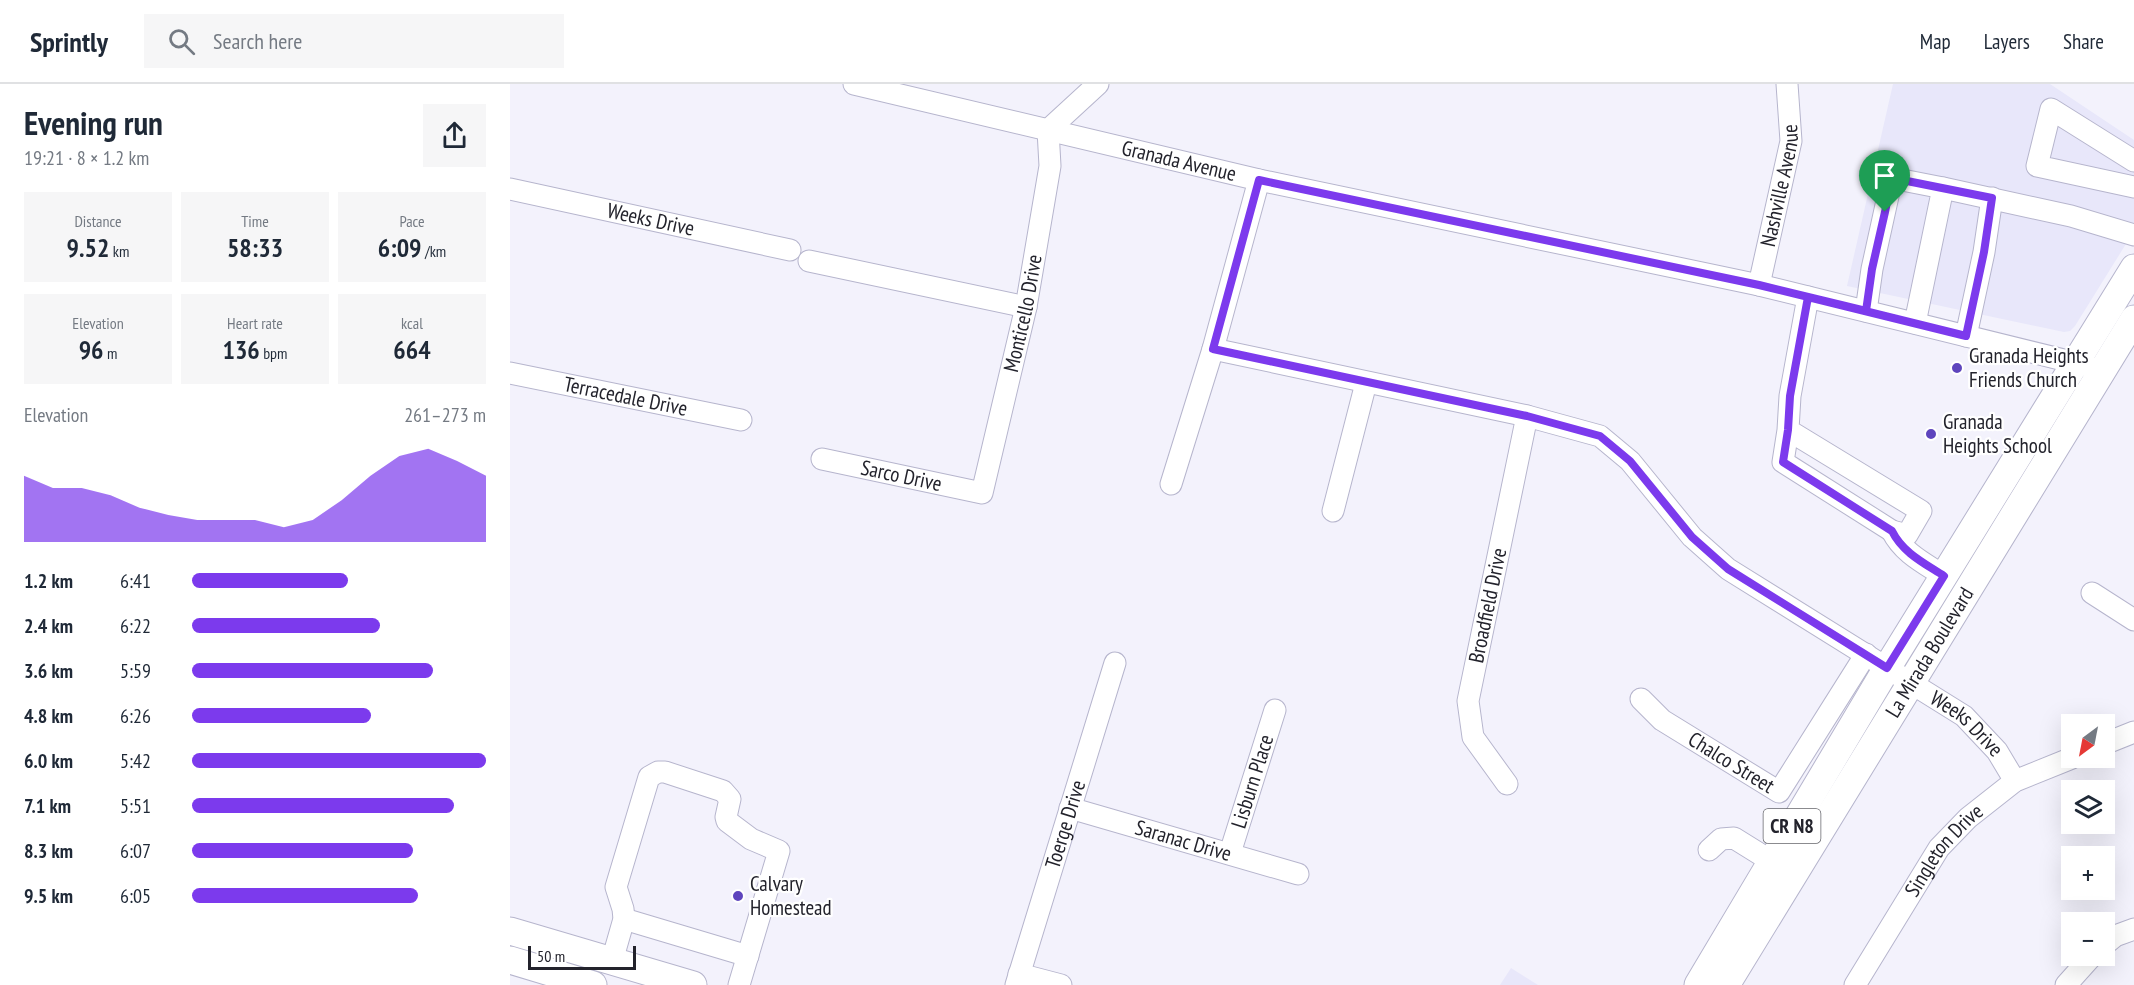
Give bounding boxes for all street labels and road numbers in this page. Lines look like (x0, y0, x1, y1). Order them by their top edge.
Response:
street label: Nashville Avenue (1754, 123, 1804, 249)
street label: Granada Avenue (1119, 134, 1239, 187)
street label: Weeks Drive (605, 197, 697, 242)
street label: Monticello Drive (997, 252, 1048, 375)
street label: Terracedale Drive (562, 370, 690, 422)
street label: Sarco Drive (858, 454, 944, 497)
street label: Broadfield Drive (1462, 545, 1512, 665)
street label: La Mirada Boulevard (1879, 582, 1980, 722)
street label: Weeks Drive (1925, 684, 2009, 762)
street label: Chalco Street (1683, 725, 1780, 799)
street label: Lisburn Place (1225, 731, 1279, 831)
street label: Toerge Drive (1039, 777, 1091, 872)
street label: Singleton Drive (1898, 797, 1988, 901)
road number: CR N8 (1764, 809, 1820, 843)
street label: Saranac Drive (1132, 814, 1235, 867)

